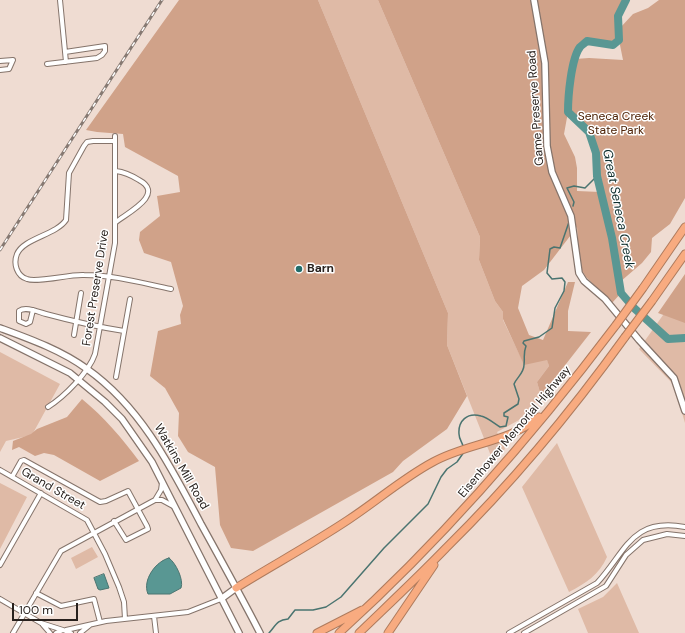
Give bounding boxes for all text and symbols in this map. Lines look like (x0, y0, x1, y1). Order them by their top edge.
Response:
street label: Game Preserve Road (525, 50, 547, 166)
park label: Seneca Creek State Park (578, 110, 654, 138)
water label: Great Seneca Creek (599, 148, 637, 270)
street label: Forest Preserve Drive (80, 229, 112, 347)
place label: Barn (307, 262, 334, 276)
marker: Barn (294, 264, 304, 274)
street label: Eisenhower Memorial Highway (456, 363, 574, 501)
street label: Watkins Mill Road (151, 422, 211, 512)
street label: Grand Street (18, 465, 88, 513)
scale bar (14, 595, 80, 621)
text: 100 m (19, 602, 53, 618)

